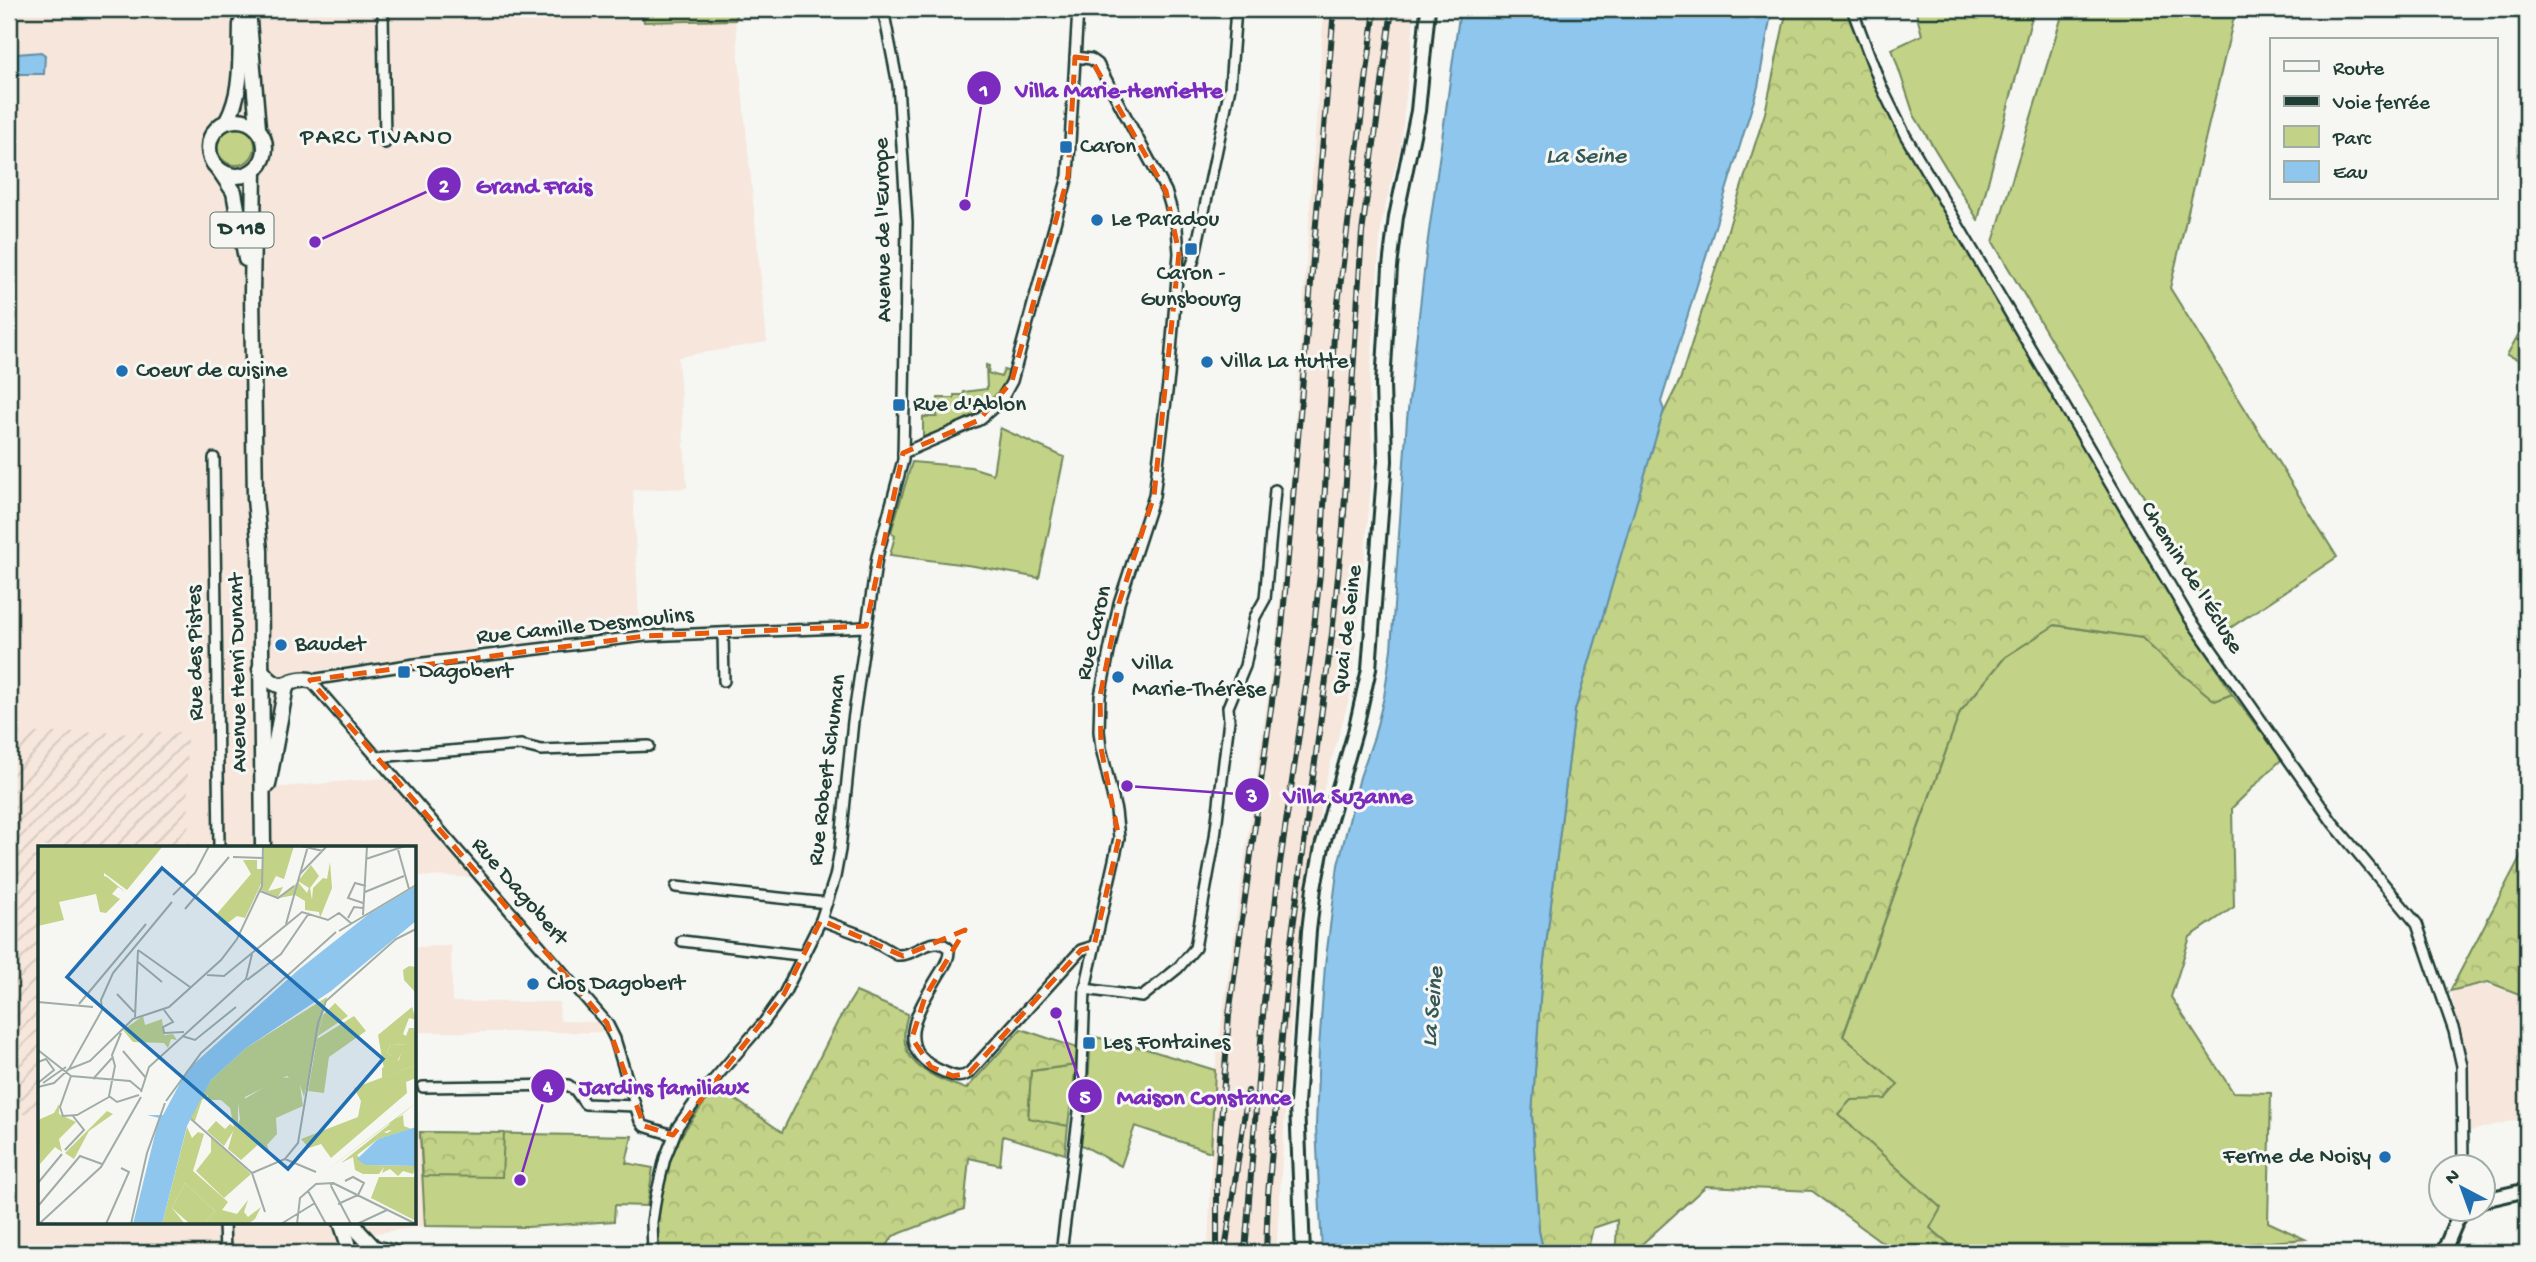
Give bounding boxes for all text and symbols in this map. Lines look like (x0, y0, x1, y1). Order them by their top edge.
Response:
legend (2270, 38, 2498, 200)
text: Route (2333, 58, 2385, 83)
callout: Villa Marie-Henriette (967, 66, 1237, 111)
text: Villa Marie-Henriette (1014, 78, 1224, 107)
text: 1 (979, 80, 988, 105)
text: Voie ferrée (2332, 92, 2431, 117)
district label: PARC TIVANO (299, 124, 454, 153)
text: Parc (2332, 128, 2372, 153)
place label: Caron (1080, 134, 1136, 161)
street label: Avenue de l'Europe (869, 136, 899, 323)
marker: Caron (1058, 139, 1074, 155)
water label: La Seine (1546, 143, 1628, 172)
callout: Grand Frais (426, 162, 606, 207)
text: Eau (2333, 162, 2368, 187)
text: Grand Frais (476, 174, 593, 203)
text: 2 (439, 176, 450, 201)
place label: Le Paradou (1111, 207, 1220, 234)
road number: D 118 (210, 212, 274, 247)
marker: Le Paradou (1089, 212, 1105, 228)
marker: Caron - Gunsbourg (1183, 241, 1199, 257)
place label: Caron - Gunsbourg (1141, 261, 1241, 314)
place label: Villa La Hutte (1220, 349, 1349, 376)
marker: Villa La Hutte (1199, 354, 1215, 370)
place label: Coeur de cuisine (136, 358, 288, 385)
marker: Coeur de cuisine (114, 363, 130, 379)
place label: Rue d'Ablon (913, 392, 1026, 419)
marker: Rue d'Ablon (891, 397, 907, 413)
street label: Chemin de l'Écluse (2133, 497, 2249, 660)
street label: Quai de Seine (1327, 562, 1369, 696)
street label: Avenue Henri Dunant (224, 572, 254, 773)
street label: Rue Caron (1071, 583, 1119, 683)
street label: Rue des Pistes (181, 585, 211, 721)
street label: Rue Camille Desmoulins (475, 602, 695, 652)
place label: Baudet (294, 632, 367, 659)
marker: Baudet (273, 637, 289, 653)
place label: Villa Marie-Thérèse (1131, 651, 1268, 704)
place label: Dagobert (416, 659, 514, 686)
marker: Dagobert (396, 664, 412, 680)
marker: Villa Marie-Thérèse (1110, 669, 1126, 685)
street label: Rue Robert Schuman (803, 673, 853, 867)
callout: Villa Suzanne (1235, 772, 1427, 817)
text: Villa Suzanne (1282, 784, 1414, 813)
text: 3 (1246, 786, 1258, 811)
street label: Rue Dagobert (465, 832, 574, 953)
inset map (38, 846, 416, 1224)
water label: La Seine (1416, 964, 1452, 1048)
place label: Clos Dagobert (547, 971, 686, 998)
marker: Clos Dagobert (525, 976, 541, 992)
place label: Les Fontaines (1103, 1030, 1231, 1057)
marker: Les Fontaines (1081, 1035, 1097, 1051)
callout: Jardins familiaux (530, 1063, 763, 1108)
callout: Maison Constance (1068, 1073, 1305, 1118)
text: Jardins familiaux (578, 1075, 750, 1104)
text: 4 (542, 1077, 554, 1102)
text: Maison Constance (1117, 1085, 1293, 1114)
text: 5 (1079, 1087, 1091, 1112)
place label: Ferme de Noisy (2222, 1144, 2371, 1171)
marker: Ferme de Noisy (2377, 1149, 2393, 1165)
north arrow (2428, 1154, 2498, 1224)
text: N (2441, 1165, 2465, 1191)

